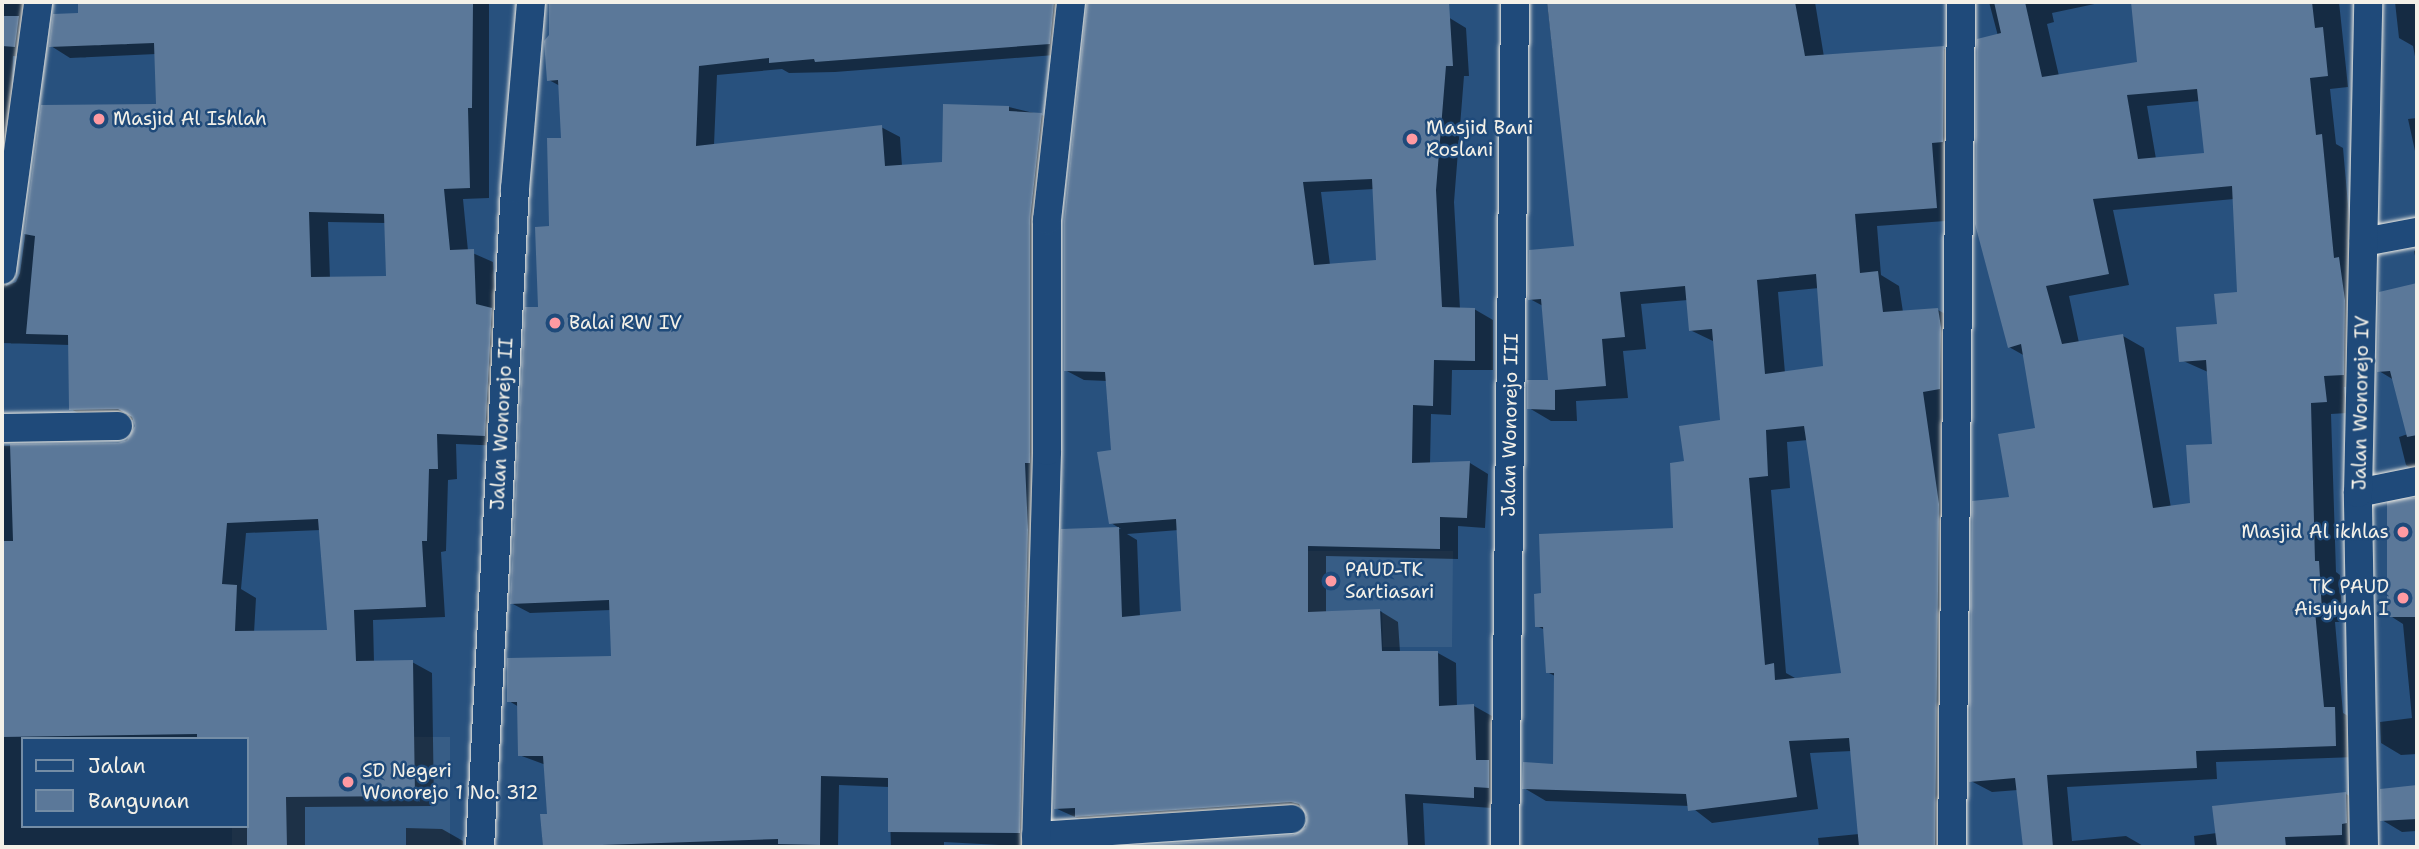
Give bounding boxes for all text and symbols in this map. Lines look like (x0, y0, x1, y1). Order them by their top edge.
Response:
place label: Masjid Al Ishlah (113, 108, 267, 130)
marker: Masjid Al Ishlah (91, 111, 107, 127)
place label: Masjid Bani Roslani (1426, 117, 1533, 161)
marker: Masjid Bani Roslani (1404, 131, 1420, 147)
place label: Balai RW IV (569, 312, 682, 334)
marker: Balai RW IV (547, 315, 563, 331)
street label: Jalan Wonorejo IV (2348, 315, 2374, 491)
street label: Jalan Wonorejo III (1497, 333, 1523, 517)
street label: Jalan Wonorejo II (486, 337, 518, 511)
place label: Masjid Al ikhlas (2241, 521, 2389, 543)
marker: Masjid Al ikhlas (2395, 524, 2411, 540)
place label: PAUD-TK Sartiasari (1345, 559, 1434, 603)
marker: PAUD-TK Sartiasari (1323, 573, 1339, 589)
place label: TK PAUD Aisyiyah I (2294, 576, 2389, 620)
marker: TK PAUD Aisyiyah I (2395, 590, 2411, 606)
legend (21, 737, 248, 828)
text: Jalan (88, 752, 146, 780)
place label: SD Negeri Wonorejo 1 No. 312 (362, 760, 538, 804)
marker: SD Negeri Wonorejo 1 No. 312 (340, 774, 356, 790)
text: Bangunan (88, 787, 189, 815)

